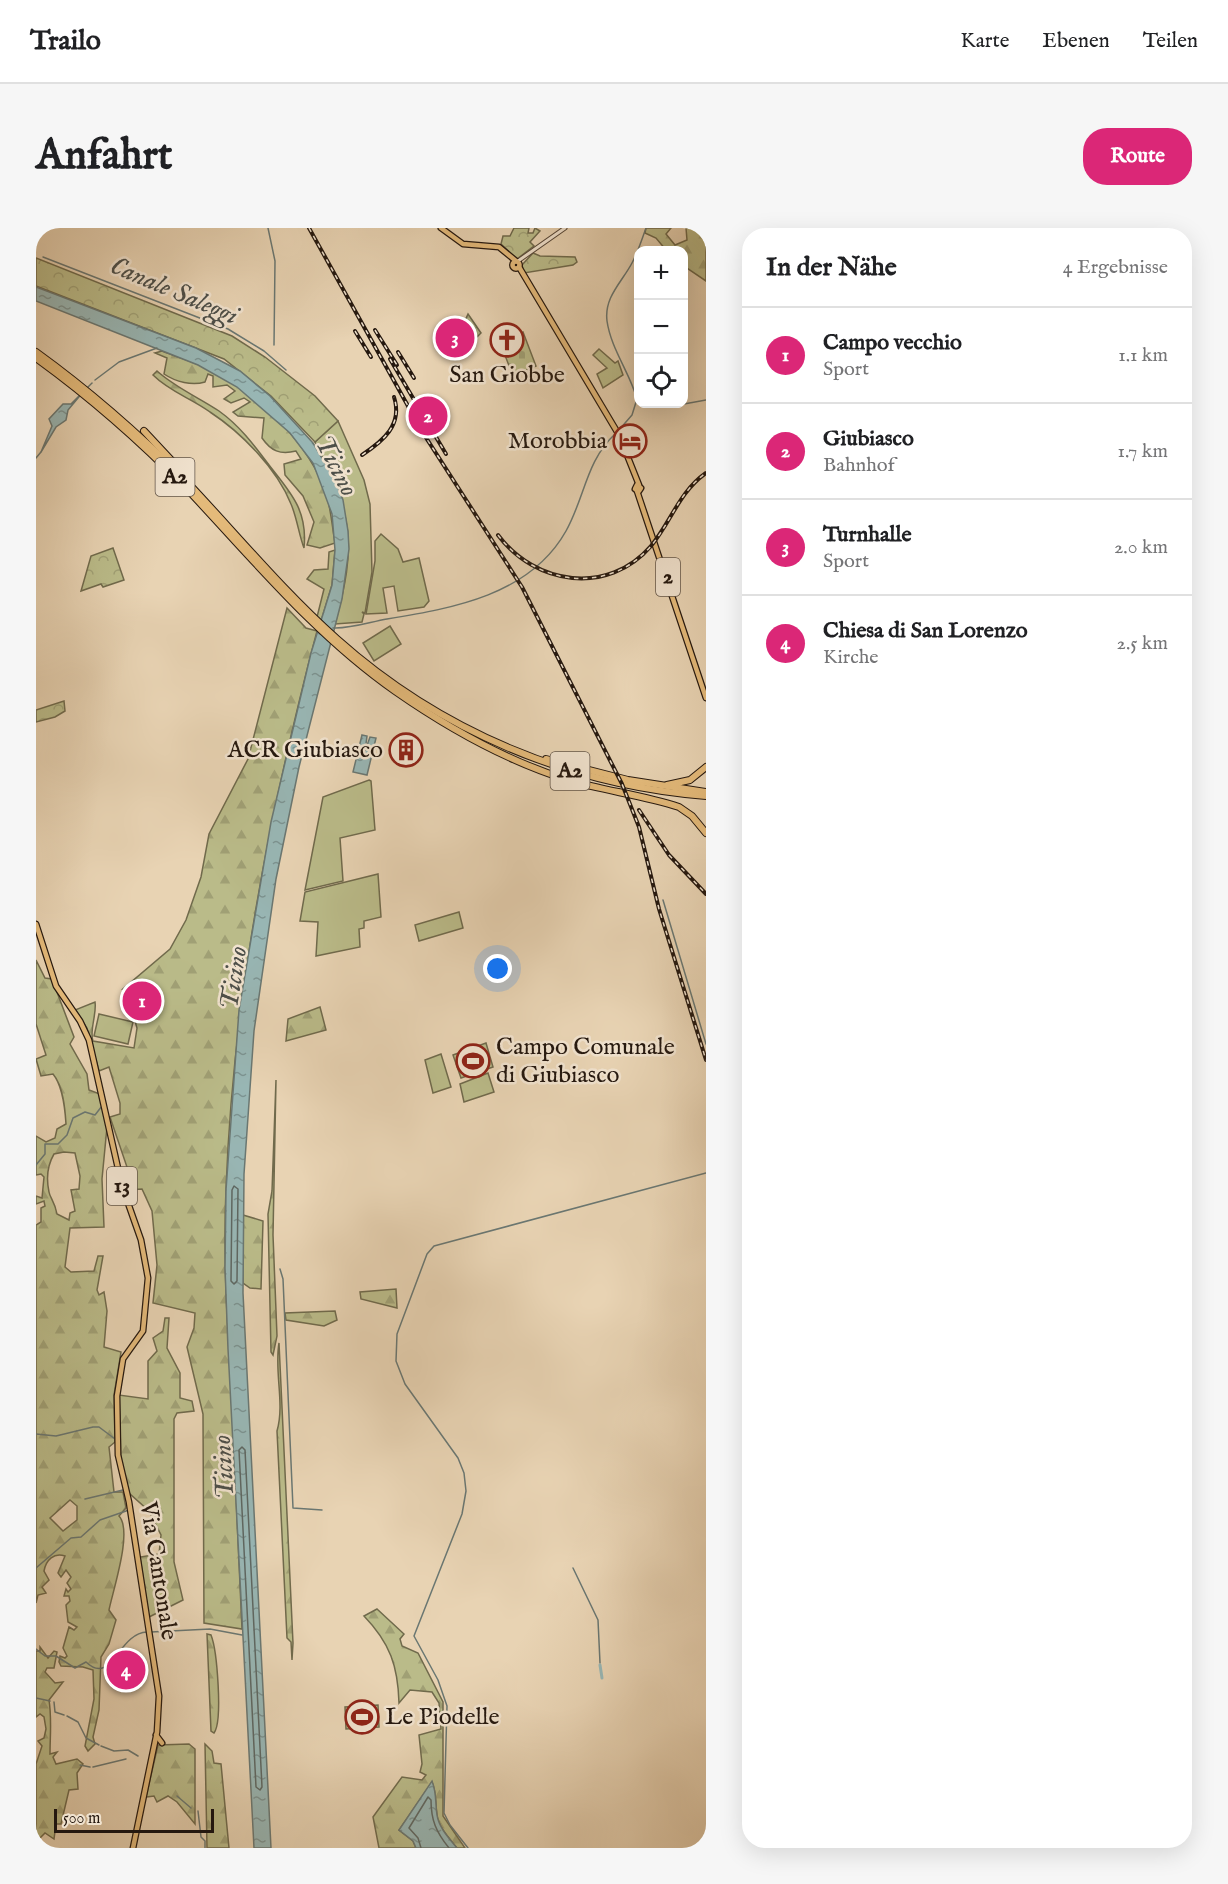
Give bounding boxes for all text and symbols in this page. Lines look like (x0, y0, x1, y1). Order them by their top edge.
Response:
text: Trailo (30, 24, 101, 59)
text: Karte (961, 28, 1009, 55)
text: Ebenen (1042, 28, 1110, 55)
text: Teilen (1143, 28, 1198, 55)
button: Route (1083, 128, 1192, 185)
text: Anfahrt (36, 130, 172, 183)
map controls (634, 246, 688, 408)
button: + (634, 246, 688, 300)
water label: Canale Saleggi (105, 249, 244, 334)
text: In der Nähe (766, 251, 897, 284)
text: 4 Ergebnisse (1063, 255, 1168, 280)
button: − (634, 300, 688, 354)
pin: 3 (436, 316, 474, 360)
church icon: San Giobbe (489, 322, 525, 358)
text: Campo vecchio (823, 329, 962, 357)
text: 1 (782, 343, 789, 368)
text: 1.1 km (1118, 343, 1168, 368)
button: locate (634, 354, 688, 408)
text: Sport (823, 357, 869, 382)
place label: San Giobbe (449, 360, 565, 391)
pin: 2 (408, 394, 448, 438)
hotel icon: Morobbia (612, 423, 648, 459)
text: Giubiasco (823, 425, 914, 453)
place label: Morobbia (508, 426, 608, 457)
water label: Ticino (307, 430, 365, 502)
text: 2 (781, 439, 790, 464)
text: 1.7 km (1117, 439, 1168, 464)
text: Bahnhof (823, 453, 895, 478)
road number: A2 (156, 458, 194, 496)
text: Turnhalle (823, 521, 912, 549)
text: 3 (782, 535, 789, 560)
text: 2.0 km (1114, 535, 1168, 560)
text: Sport (823, 549, 869, 574)
road number: 2 (656, 558, 680, 596)
text: Chiesa di San Lorenzo (823, 617, 1028, 645)
text: 4 (781, 631, 790, 656)
text: 2.5 km (1117, 631, 1168, 656)
text: Kirche (823, 645, 879, 670)
building icon: ACR Giubiasco (388, 732, 424, 768)
place label: ACR Giubiasco (227, 735, 383, 766)
road number: A2 (550, 752, 590, 790)
water label: Ticino (213, 944, 255, 1012)
your location (483, 954, 512, 983)
pin: 1 (122, 978, 162, 1024)
place label: Campo Comunale di Giubiasco (496, 1032, 675, 1091)
sports icon: Campo Comunale di Giubiasco (455, 1043, 491, 1079)
road number: 13 (107, 1167, 137, 1205)
water label: Ticino (206, 1434, 242, 1500)
street label: Via Cantonale (132, 1499, 184, 1642)
pin: 4 (106, 1648, 146, 1692)
sports icon: Le Piodelle (344, 1699, 380, 1735)
place label: Le Piodelle (385, 1702, 499, 1733)
scale bar (54, 1806, 214, 1834)
text: 500 m (63, 1809, 100, 1829)

